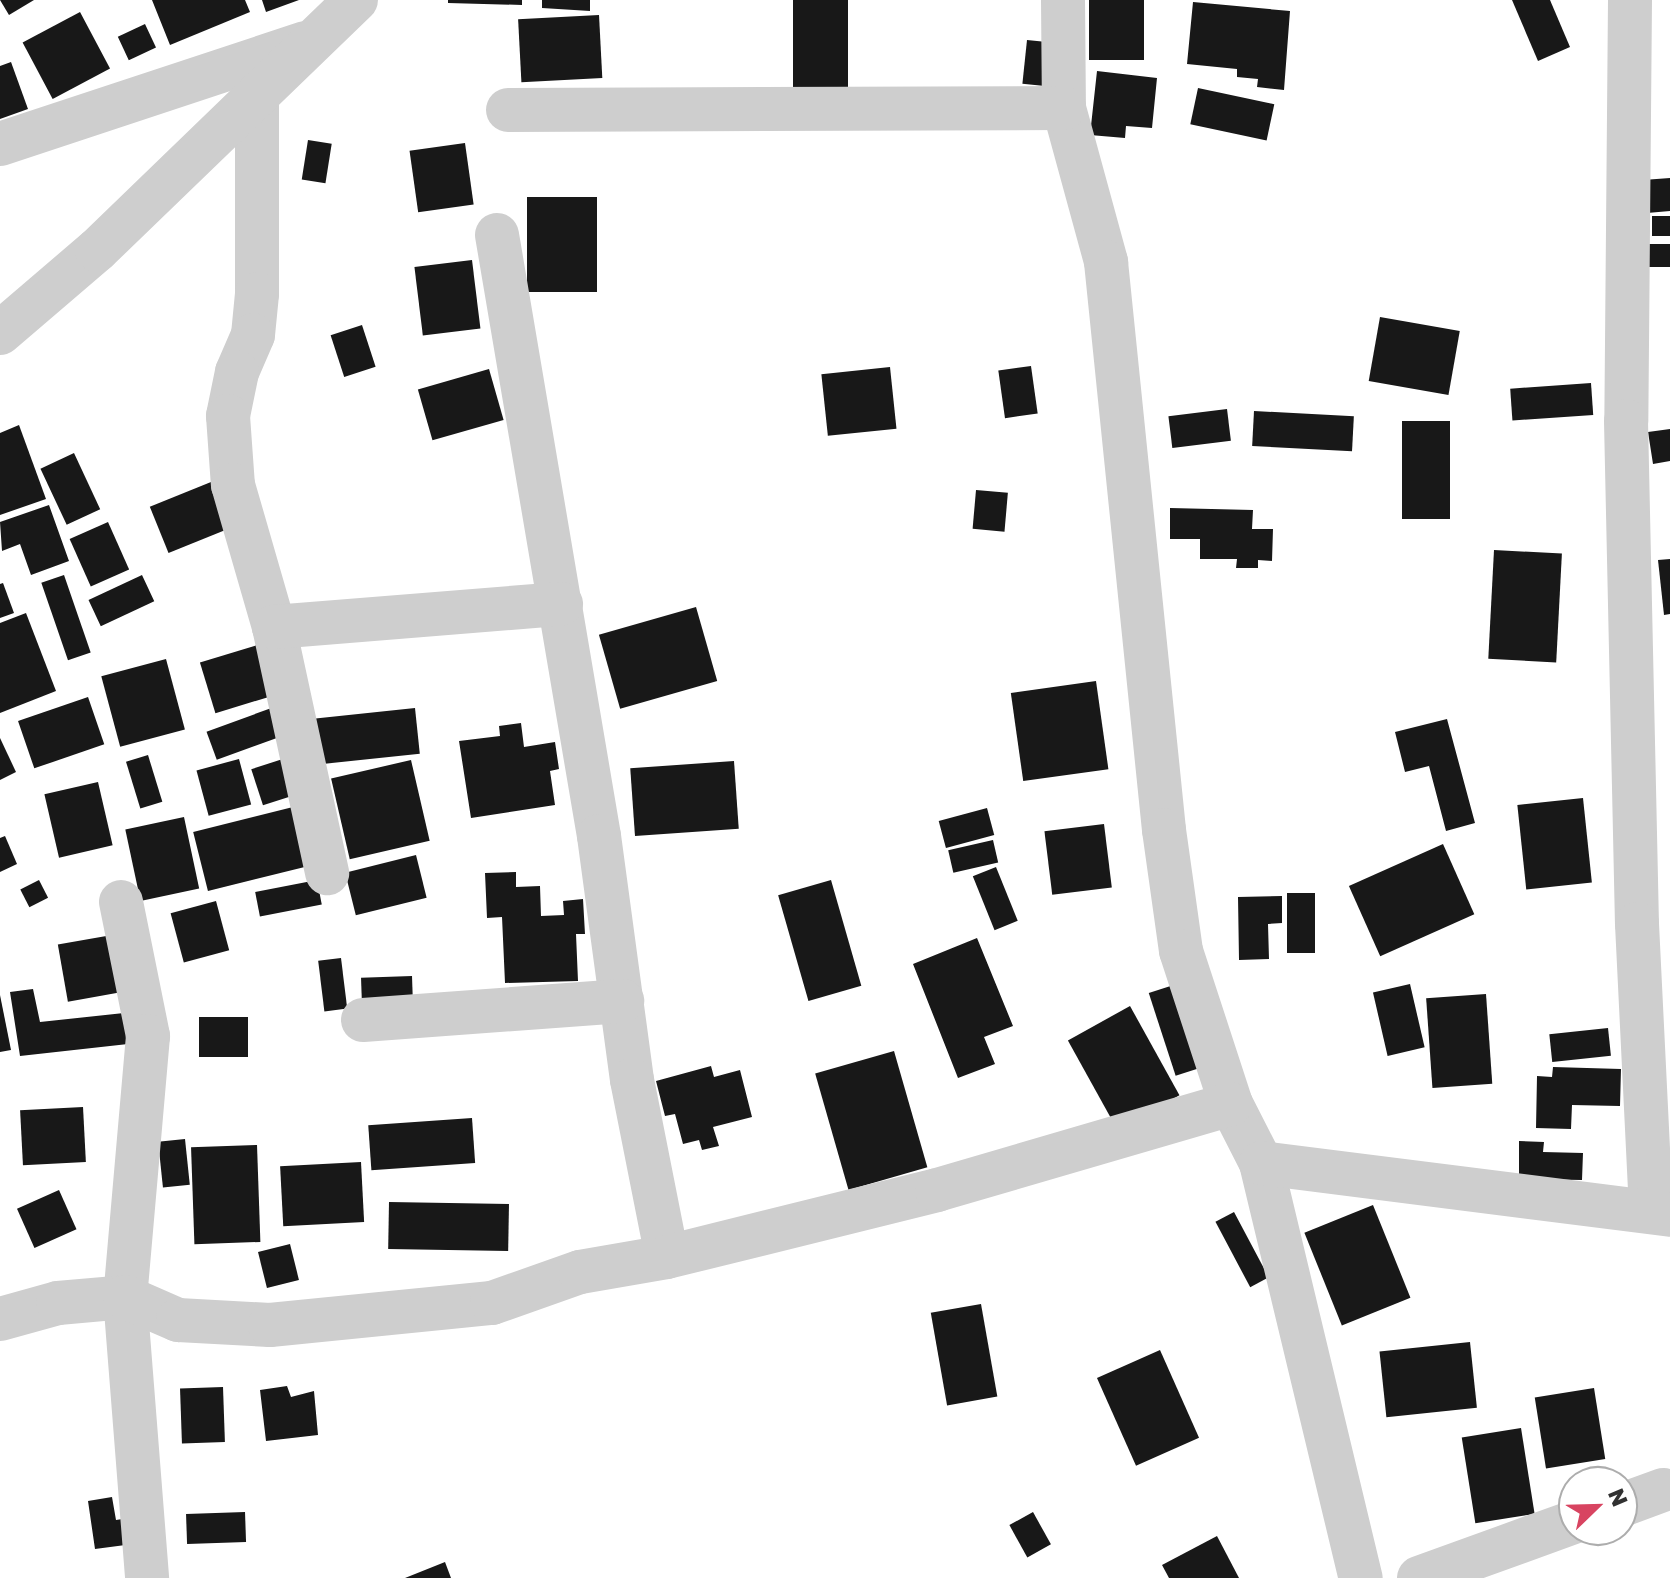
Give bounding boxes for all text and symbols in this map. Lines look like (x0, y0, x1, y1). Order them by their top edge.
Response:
north arrow (1558, 1466, 1638, 1546)
text: N (1603, 1484, 1634, 1510)

